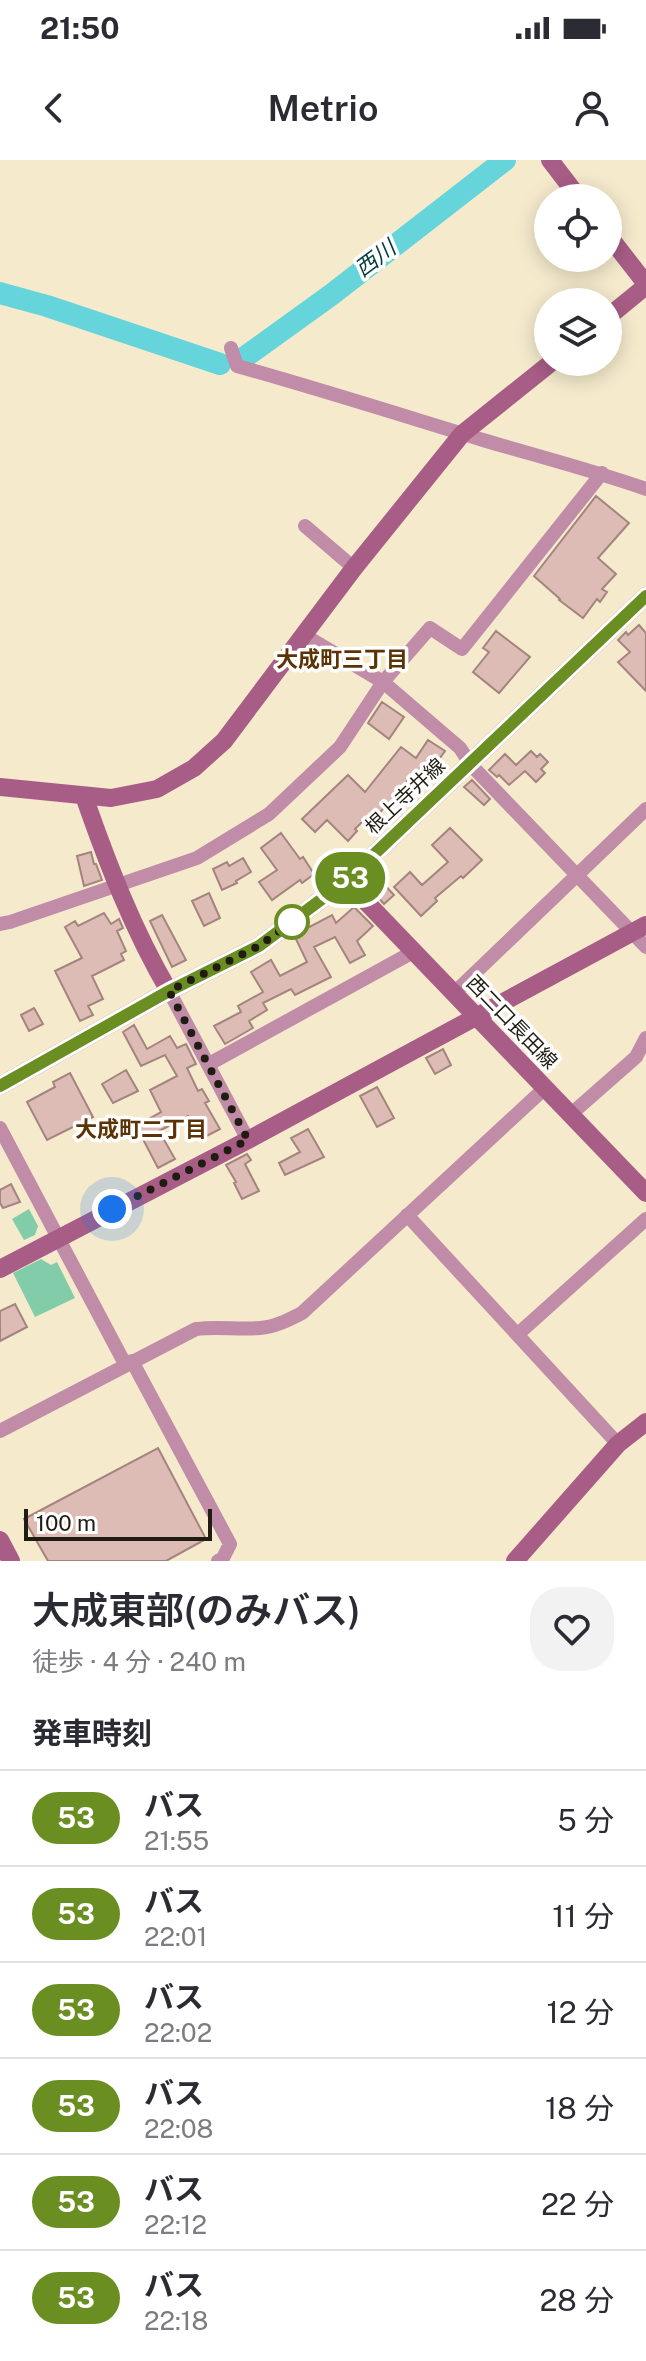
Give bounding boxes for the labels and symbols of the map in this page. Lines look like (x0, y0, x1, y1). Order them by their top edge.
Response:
water label: 西川 (350, 233, 402, 282)
district label: 大成町三丁目 (276, 646, 408, 672)
street label: 根上寺井線 (360, 753, 450, 839)
line badge: 53 (314, 852, 386, 904)
unlabelled marker (275, 905, 309, 939)
street label: 西二口長田線 (462, 971, 562, 1073)
district label: 大成町二丁目 (75, 1116, 207, 1142)
your location (92, 1189, 132, 1229)
scale bar (24, 1505, 212, 1541)

